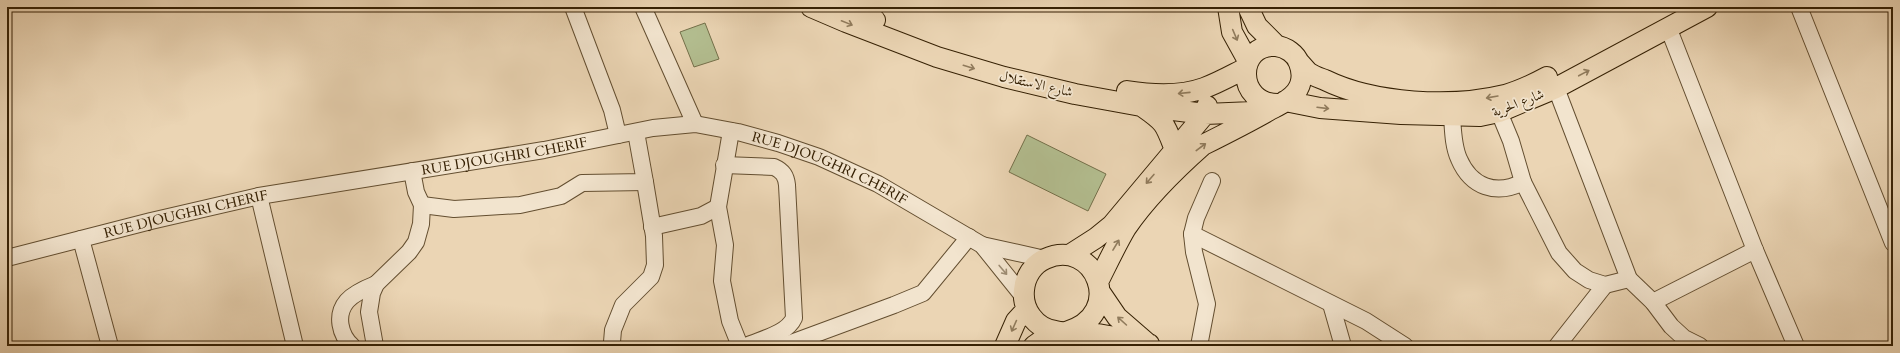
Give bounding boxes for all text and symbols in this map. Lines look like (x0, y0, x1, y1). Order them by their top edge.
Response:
one-way arrow (840, 19, 852, 27)
one-way arrow (1231, 29, 1239, 41)
one-way arrow (962, 64, 975, 71)
street label: شارع الاستقلال (997, 66, 1075, 104)
one-way arrow (1578, 68, 1590, 76)
street label: شارع الحرية (1489, 84, 1548, 123)
one-way arrow (1178, 89, 1191, 96)
one-way arrow (1486, 93, 1499, 101)
one-way arrow (1316, 105, 1329, 112)
street label: RUE DJOUGHRI CHERIF (750, 127, 911, 209)
street label: RUE DJOUGHRI CHERIF (420, 132, 589, 179)
one-way arrow (1196, 143, 1207, 152)
one-way arrow (1145, 174, 1154, 184)
street label: RUE DJOUGHRI CHERIF (102, 185, 269, 242)
one-way arrow (1113, 239, 1121, 251)
one-way arrow (998, 265, 1007, 276)
one-way arrow (1117, 316, 1127, 325)
one-way arrow (1010, 320, 1017, 332)

